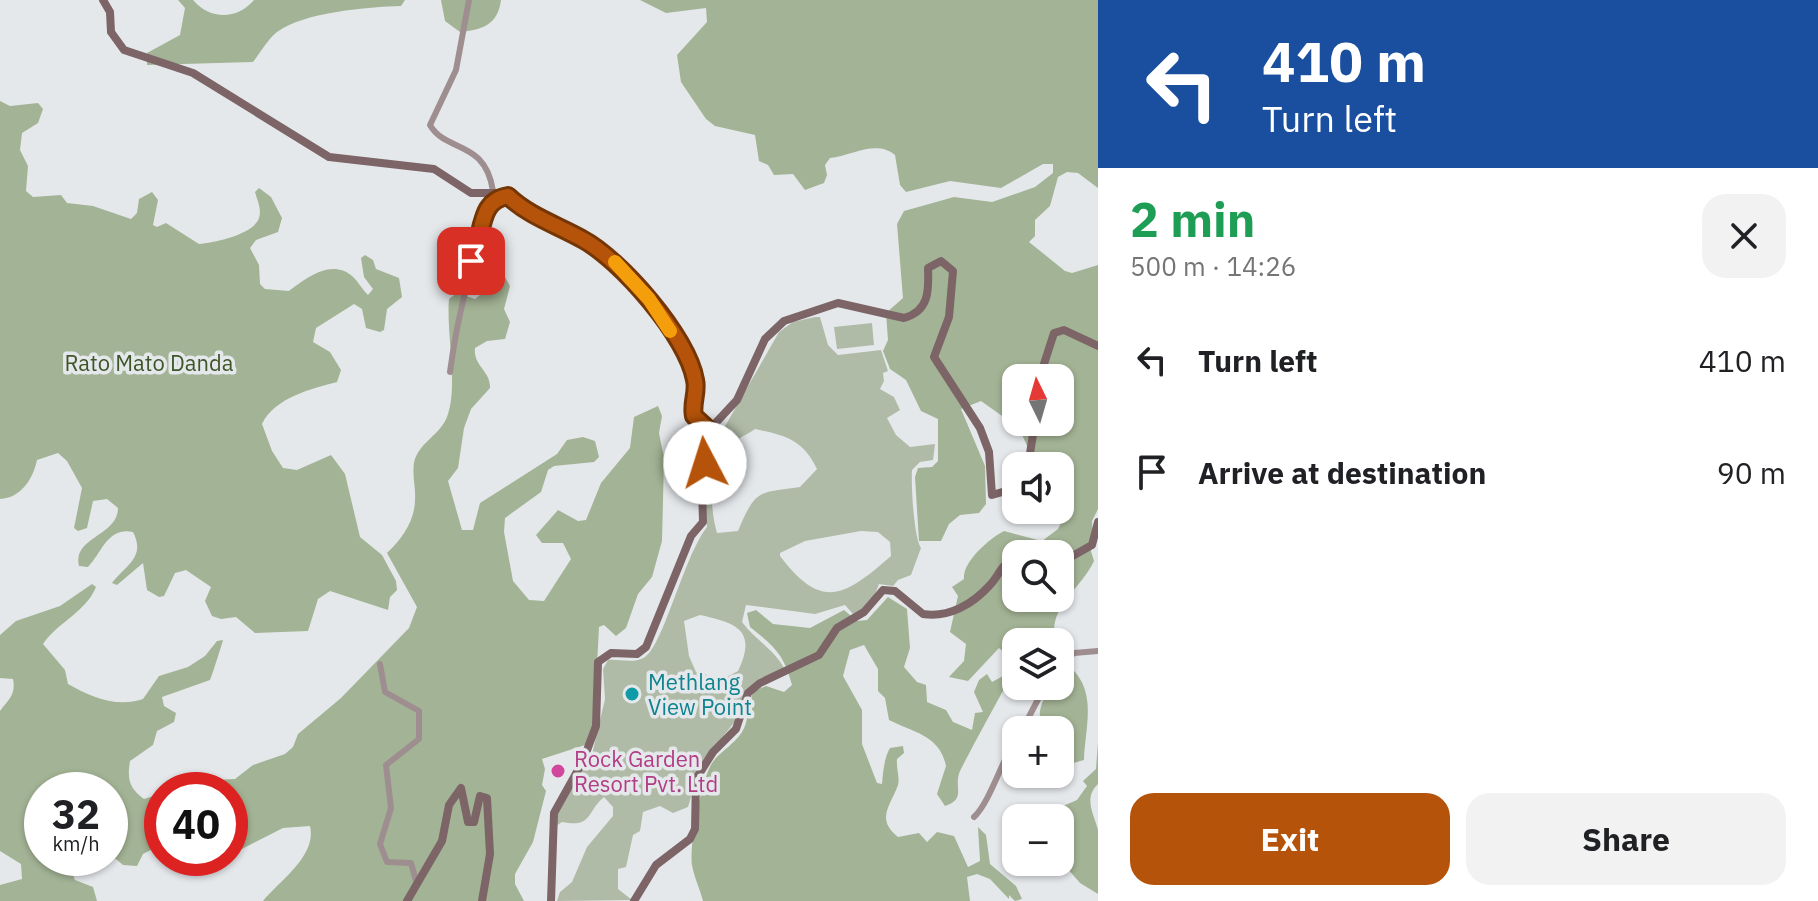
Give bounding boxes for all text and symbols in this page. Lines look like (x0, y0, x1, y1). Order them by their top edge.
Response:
text: 410 m (1262, 25, 1426, 97)
icon: left (1130, 32, 1234, 136)
text: Turn left (1262, 95, 1397, 142)
text: 2 min (1130, 188, 1255, 250)
button: close (1702, 194, 1786, 278)
pin (437, 227, 505, 295)
icon: arrive (449, 239, 493, 283)
text: 500 m · 14:26 (1130, 249, 1296, 283)
icon: left (1130, 338, 1174, 382)
text: Turn left (1198, 341, 1317, 380)
text: 410 m (1699, 341, 1786, 380)
park label: Rato Mato Danda (64, 348, 234, 377)
north arrow (1002, 364, 1074, 436)
map controls (1002, 364, 1074, 876)
position arrow (663, 421, 747, 505)
icon: arrive (1130, 450, 1174, 494)
button: sound (1002, 452, 1074, 524)
text: Arrive at destination (1198, 453, 1486, 492)
text: 90 m (1717, 453, 1786, 492)
button: search (1002, 540, 1074, 612)
button: layers (1002, 628, 1074, 700)
place label: Methlang View Point (648, 667, 752, 721)
marker: Methlang View Point (623, 685, 641, 703)
button: + (1002, 716, 1074, 788)
place label: Rock Garden Resort Pvt. Ltd (574, 744, 718, 798)
marker: Rock Garden Resort Pvt. Ltd (549, 762, 567, 780)
speed limit sign: 40 (144, 772, 248, 876)
text: 32 (52, 788, 100, 840)
button: Exit (1130, 793, 1450, 885)
button: Share (1466, 793, 1786, 885)
button: − (1002, 804, 1074, 876)
text: km/h (52, 830, 100, 857)

